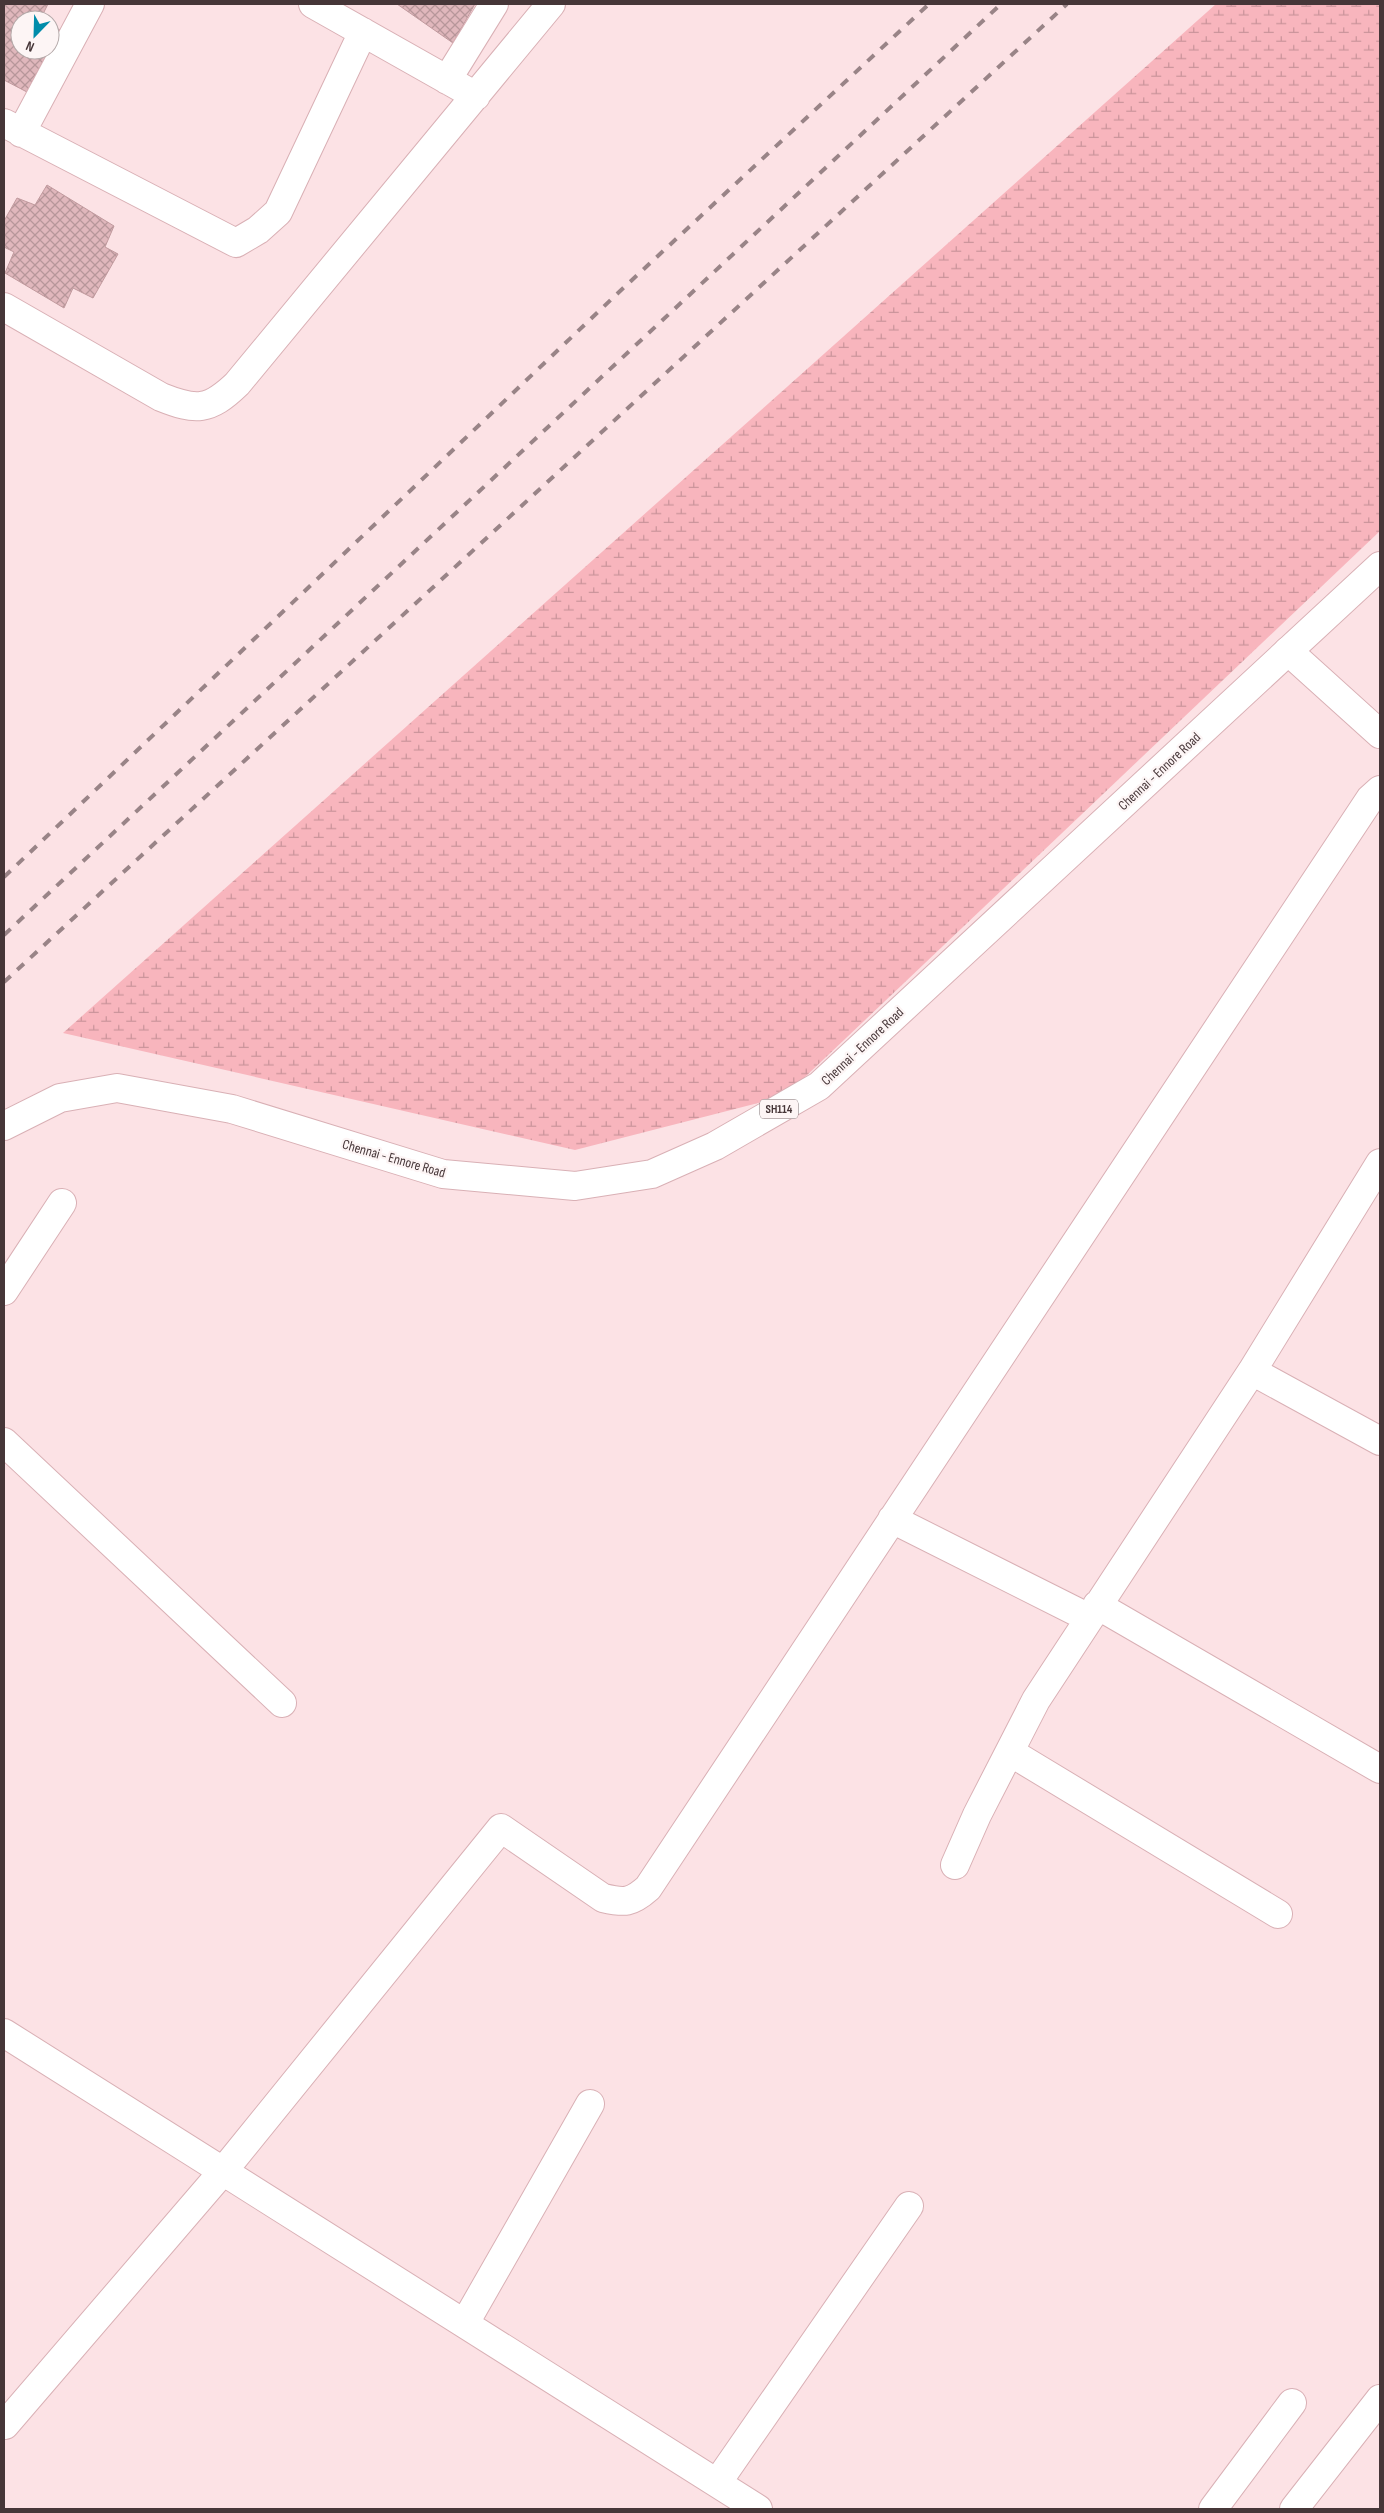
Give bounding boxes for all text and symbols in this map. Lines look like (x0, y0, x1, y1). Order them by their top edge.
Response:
north arrow (10, 10, 60, 60)
text: N (23, 37, 37, 56)
street label: Chennai - Ennore Road (1115, 729, 1204, 814)
street label: Chennai - Ennore Road (818, 1004, 907, 1089)
road number: SH114 (760, 1100, 798, 1118)
street label: Chennai - Ennore Road (340, 1136, 448, 1181)

